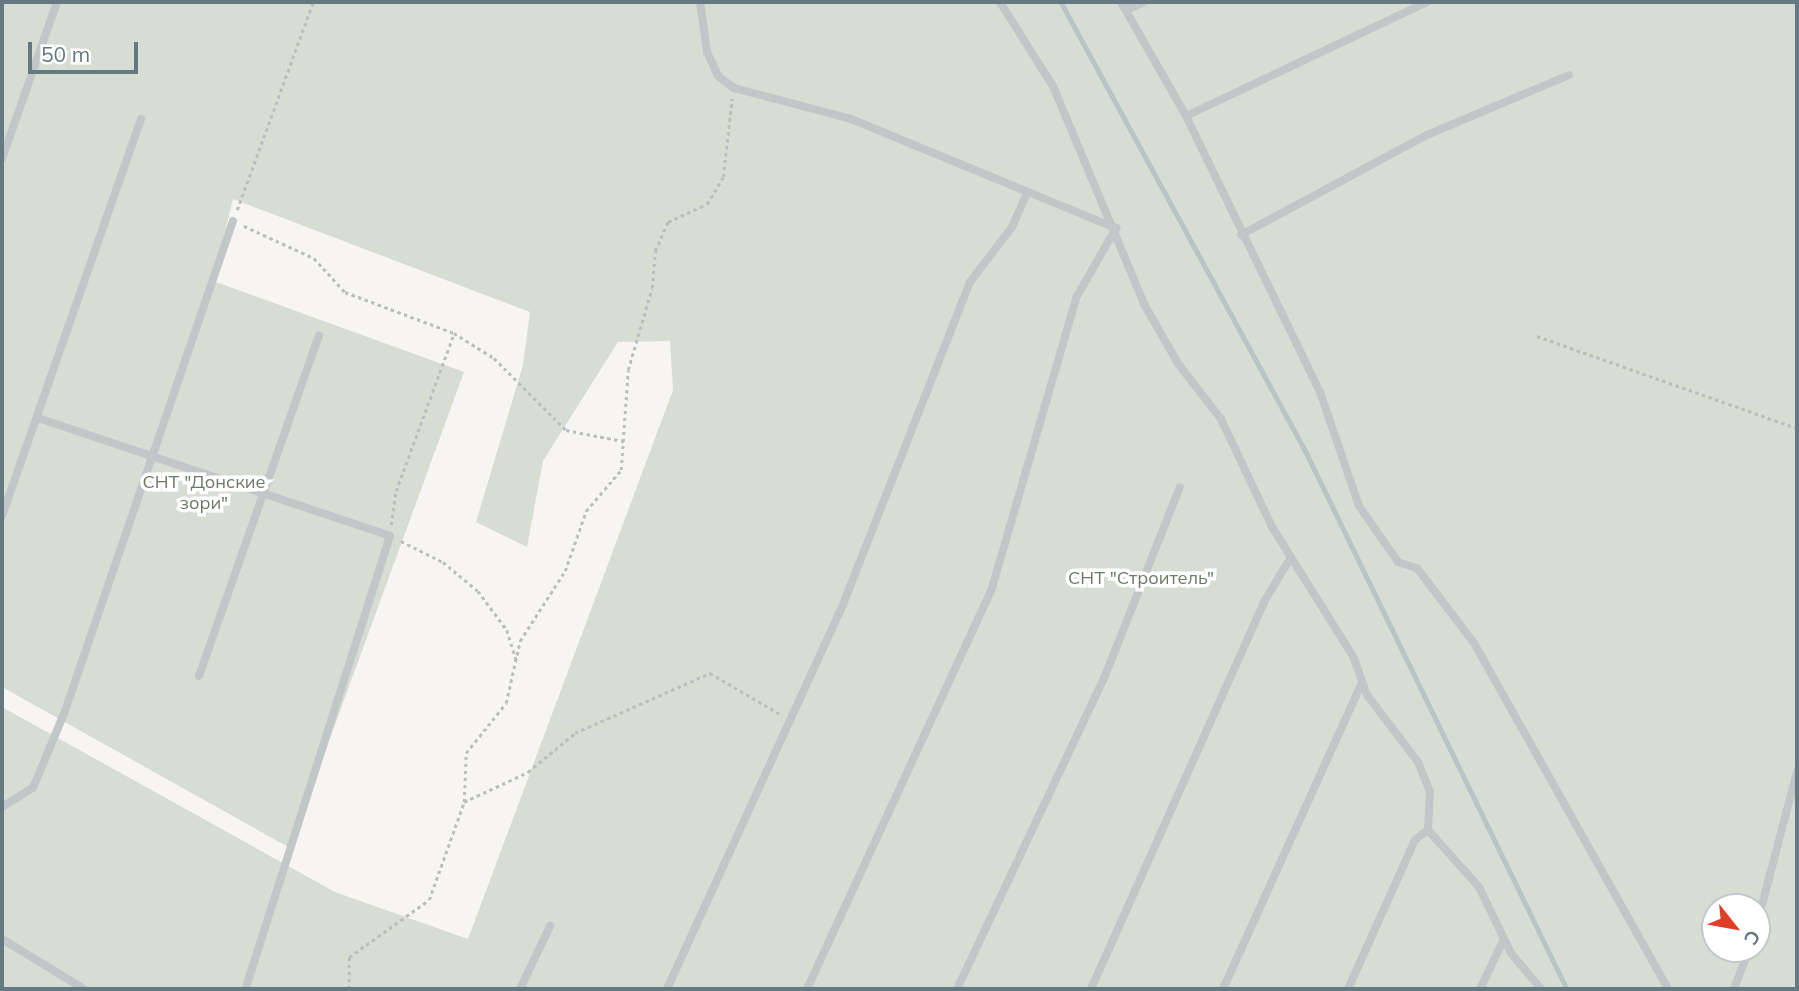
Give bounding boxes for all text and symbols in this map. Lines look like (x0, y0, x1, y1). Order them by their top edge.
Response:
scale bar (32, 28, 142, 72)
text: 50 m (41, 41, 90, 67)
park label: СНТ "Донские зори" (142, 472, 266, 514)
park label: СНТ "Строитель" (1068, 567, 1214, 589)
north arrow (1701, 893, 1771, 963)
text: С (1739, 926, 1766, 950)

